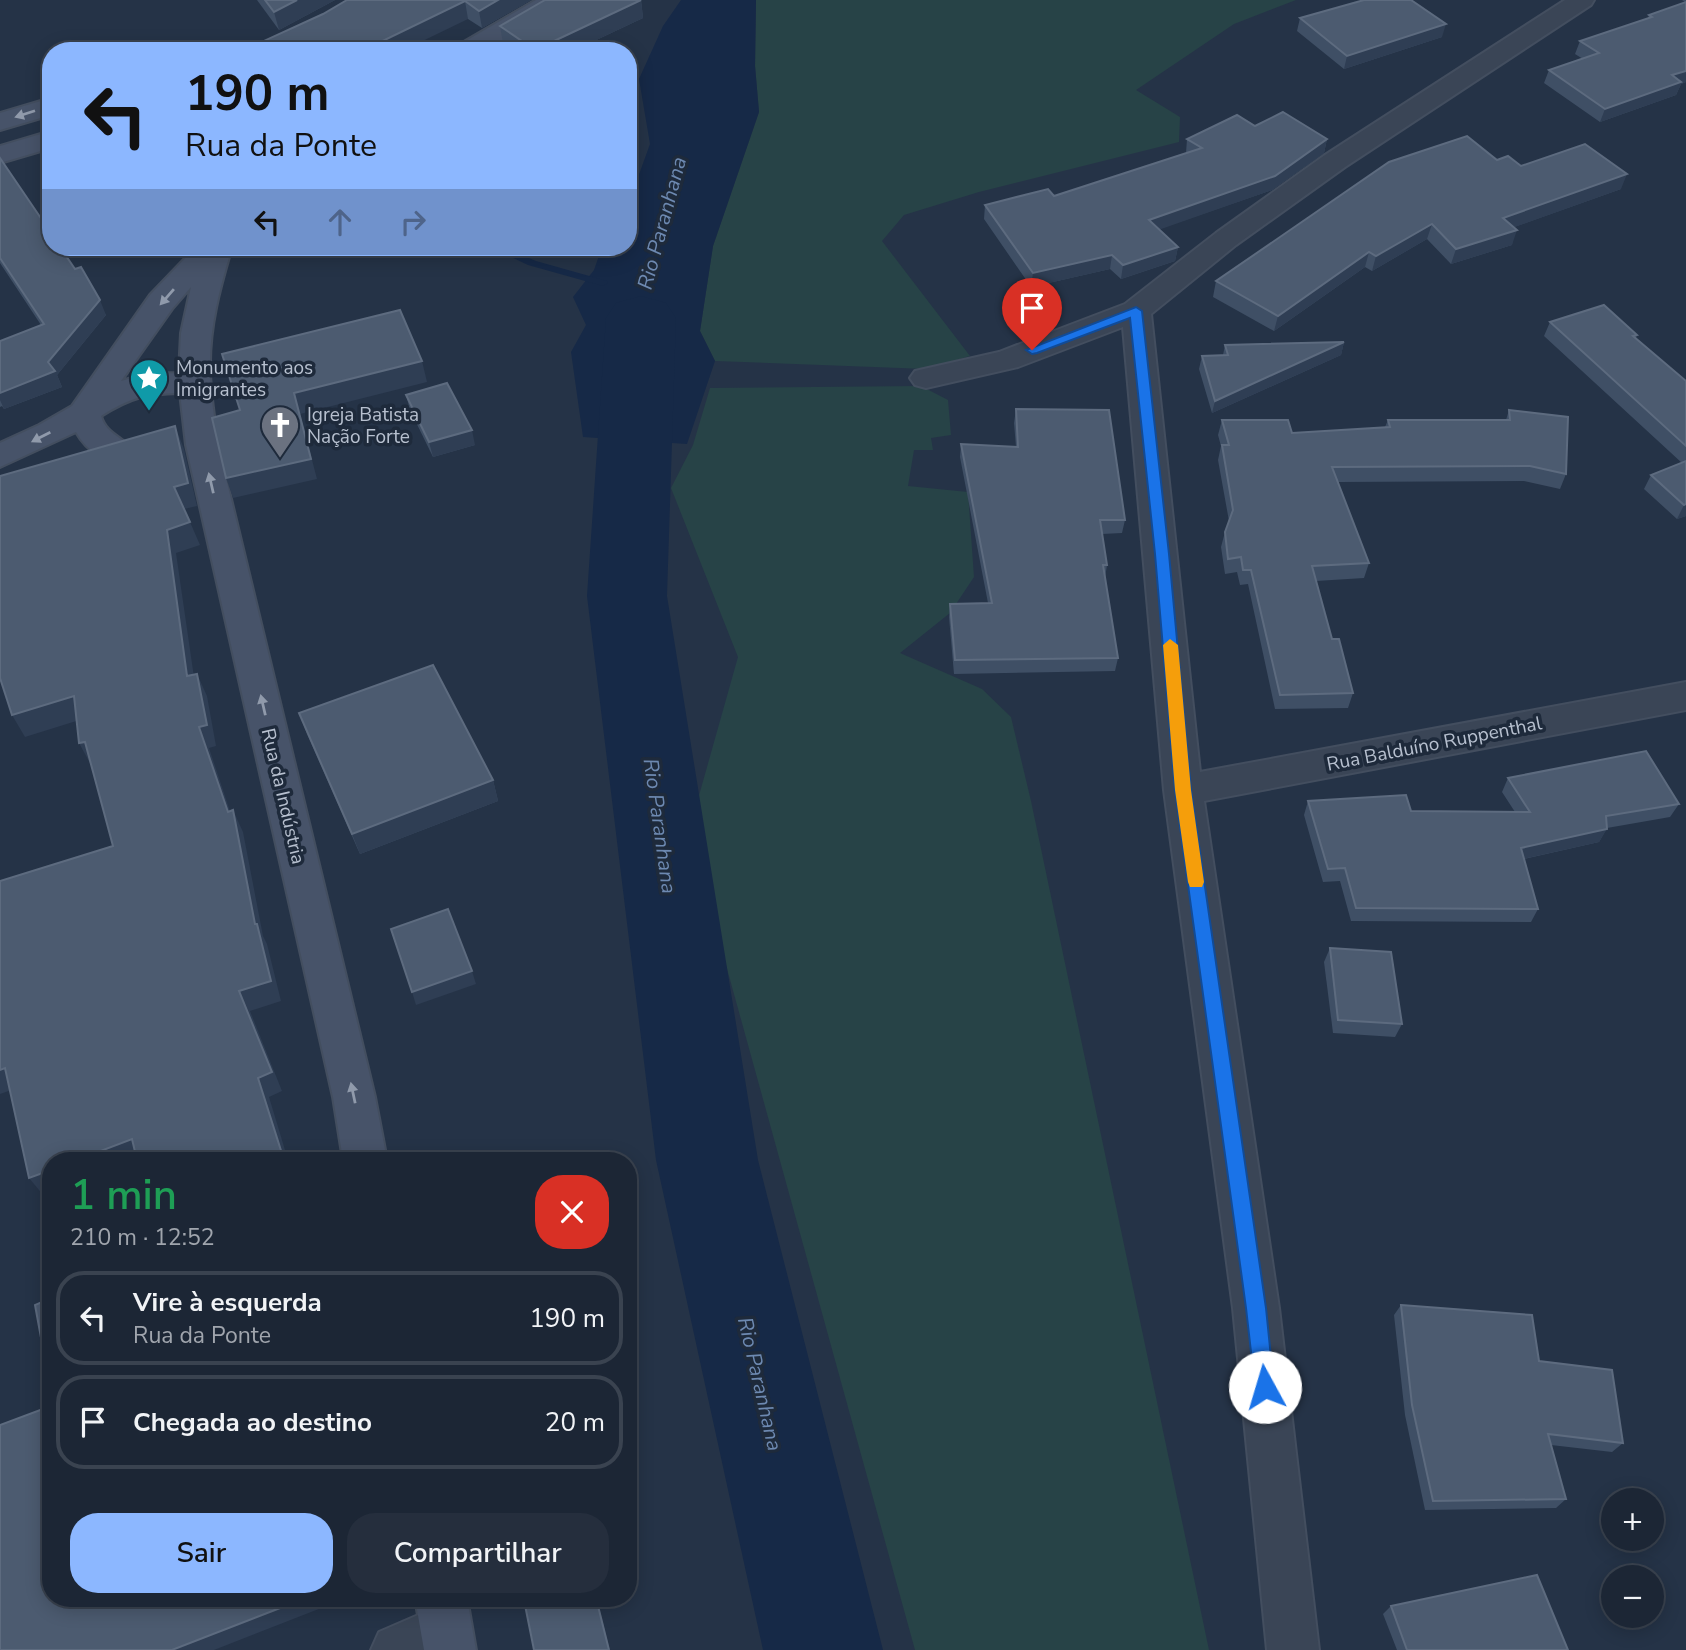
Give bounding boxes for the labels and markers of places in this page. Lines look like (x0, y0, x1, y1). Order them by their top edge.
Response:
pin (1002, 278, 1062, 350)
place label: Monumento aos Imigrantes (176, 355, 313, 403)
place icon: Monumento aos Imigrantes (128, 357, 170, 412)
place label: Igreja Batista Nação Forte (307, 402, 419, 450)
church icon: Igreja Batista Nação Forte (259, 404, 301, 459)

